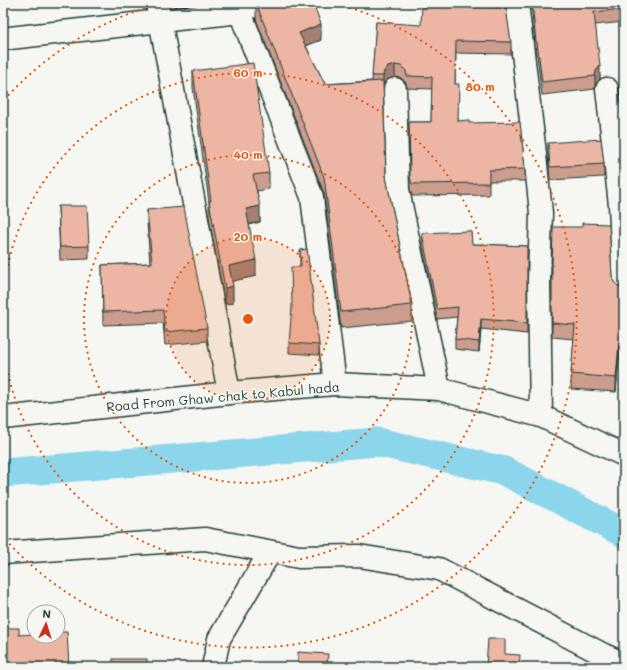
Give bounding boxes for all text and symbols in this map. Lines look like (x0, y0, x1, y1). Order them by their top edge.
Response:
text: 60 m (234, 64, 262, 80)
text: 80 m (465, 78, 495, 94)
text: 40 m (233, 146, 263, 162)
text: 20 m (234, 228, 262, 244)
centre of rings (241, 312, 255, 326)
street label: Road From Ghaw chak to Kabul hada (106, 377, 340, 415)
north arrow (26, 604, 66, 644)
text: N (42, 606, 51, 621)

